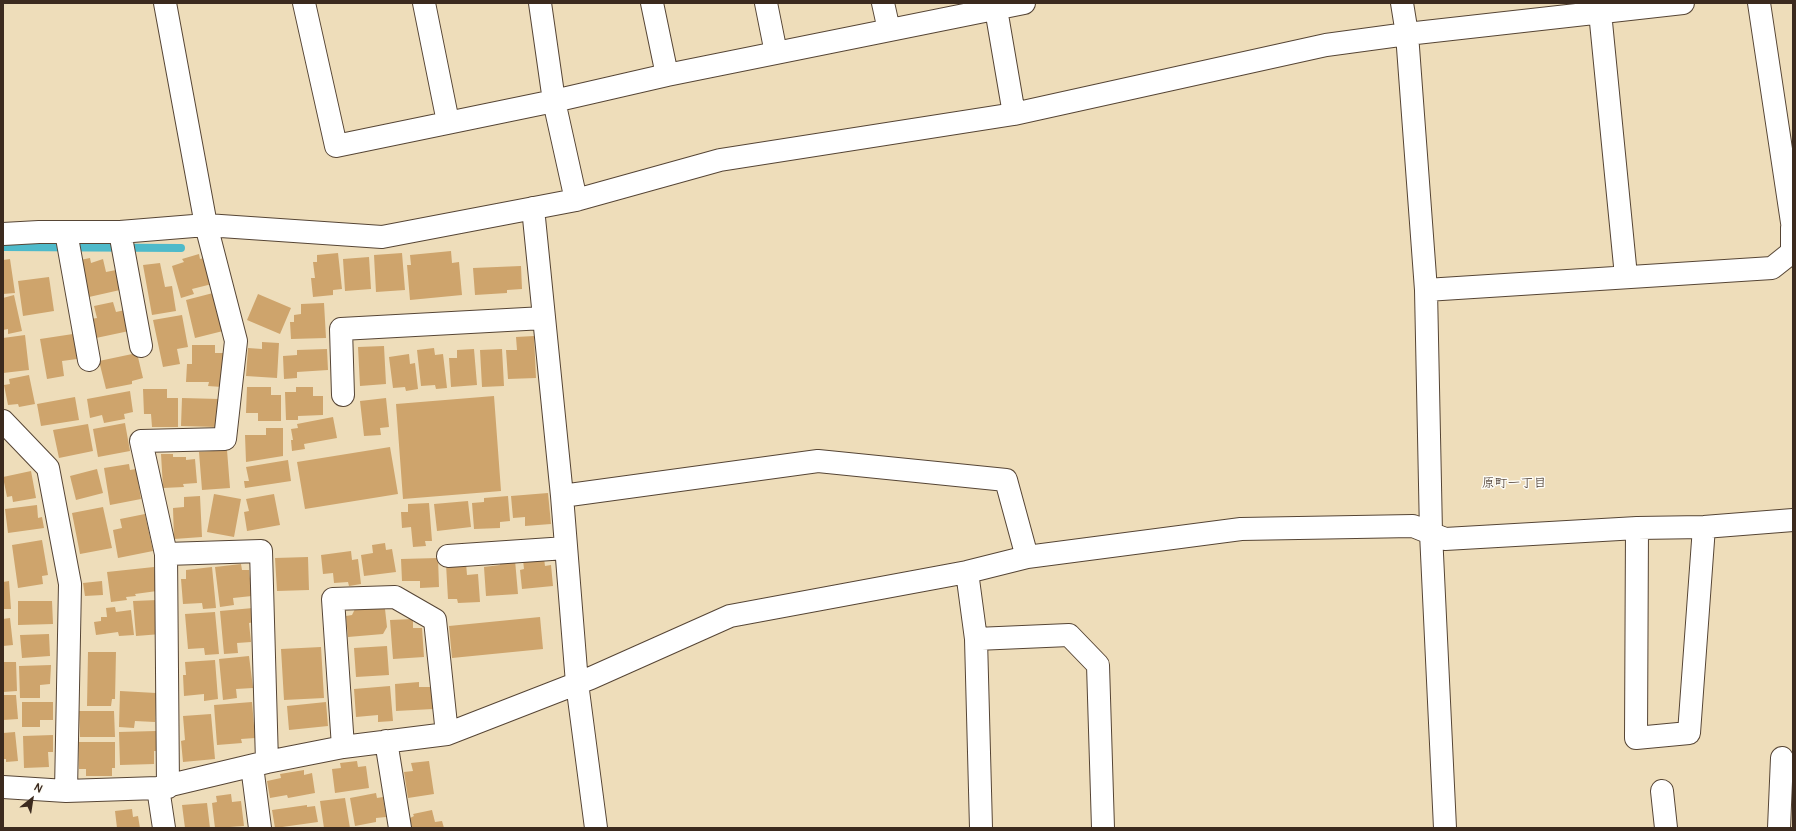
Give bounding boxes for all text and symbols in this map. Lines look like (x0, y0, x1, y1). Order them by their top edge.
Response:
district label: 原町一丁目 (1482, 476, 1546, 492)
north arrow (12, 779, 52, 819)
text: N (32, 781, 45, 796)

